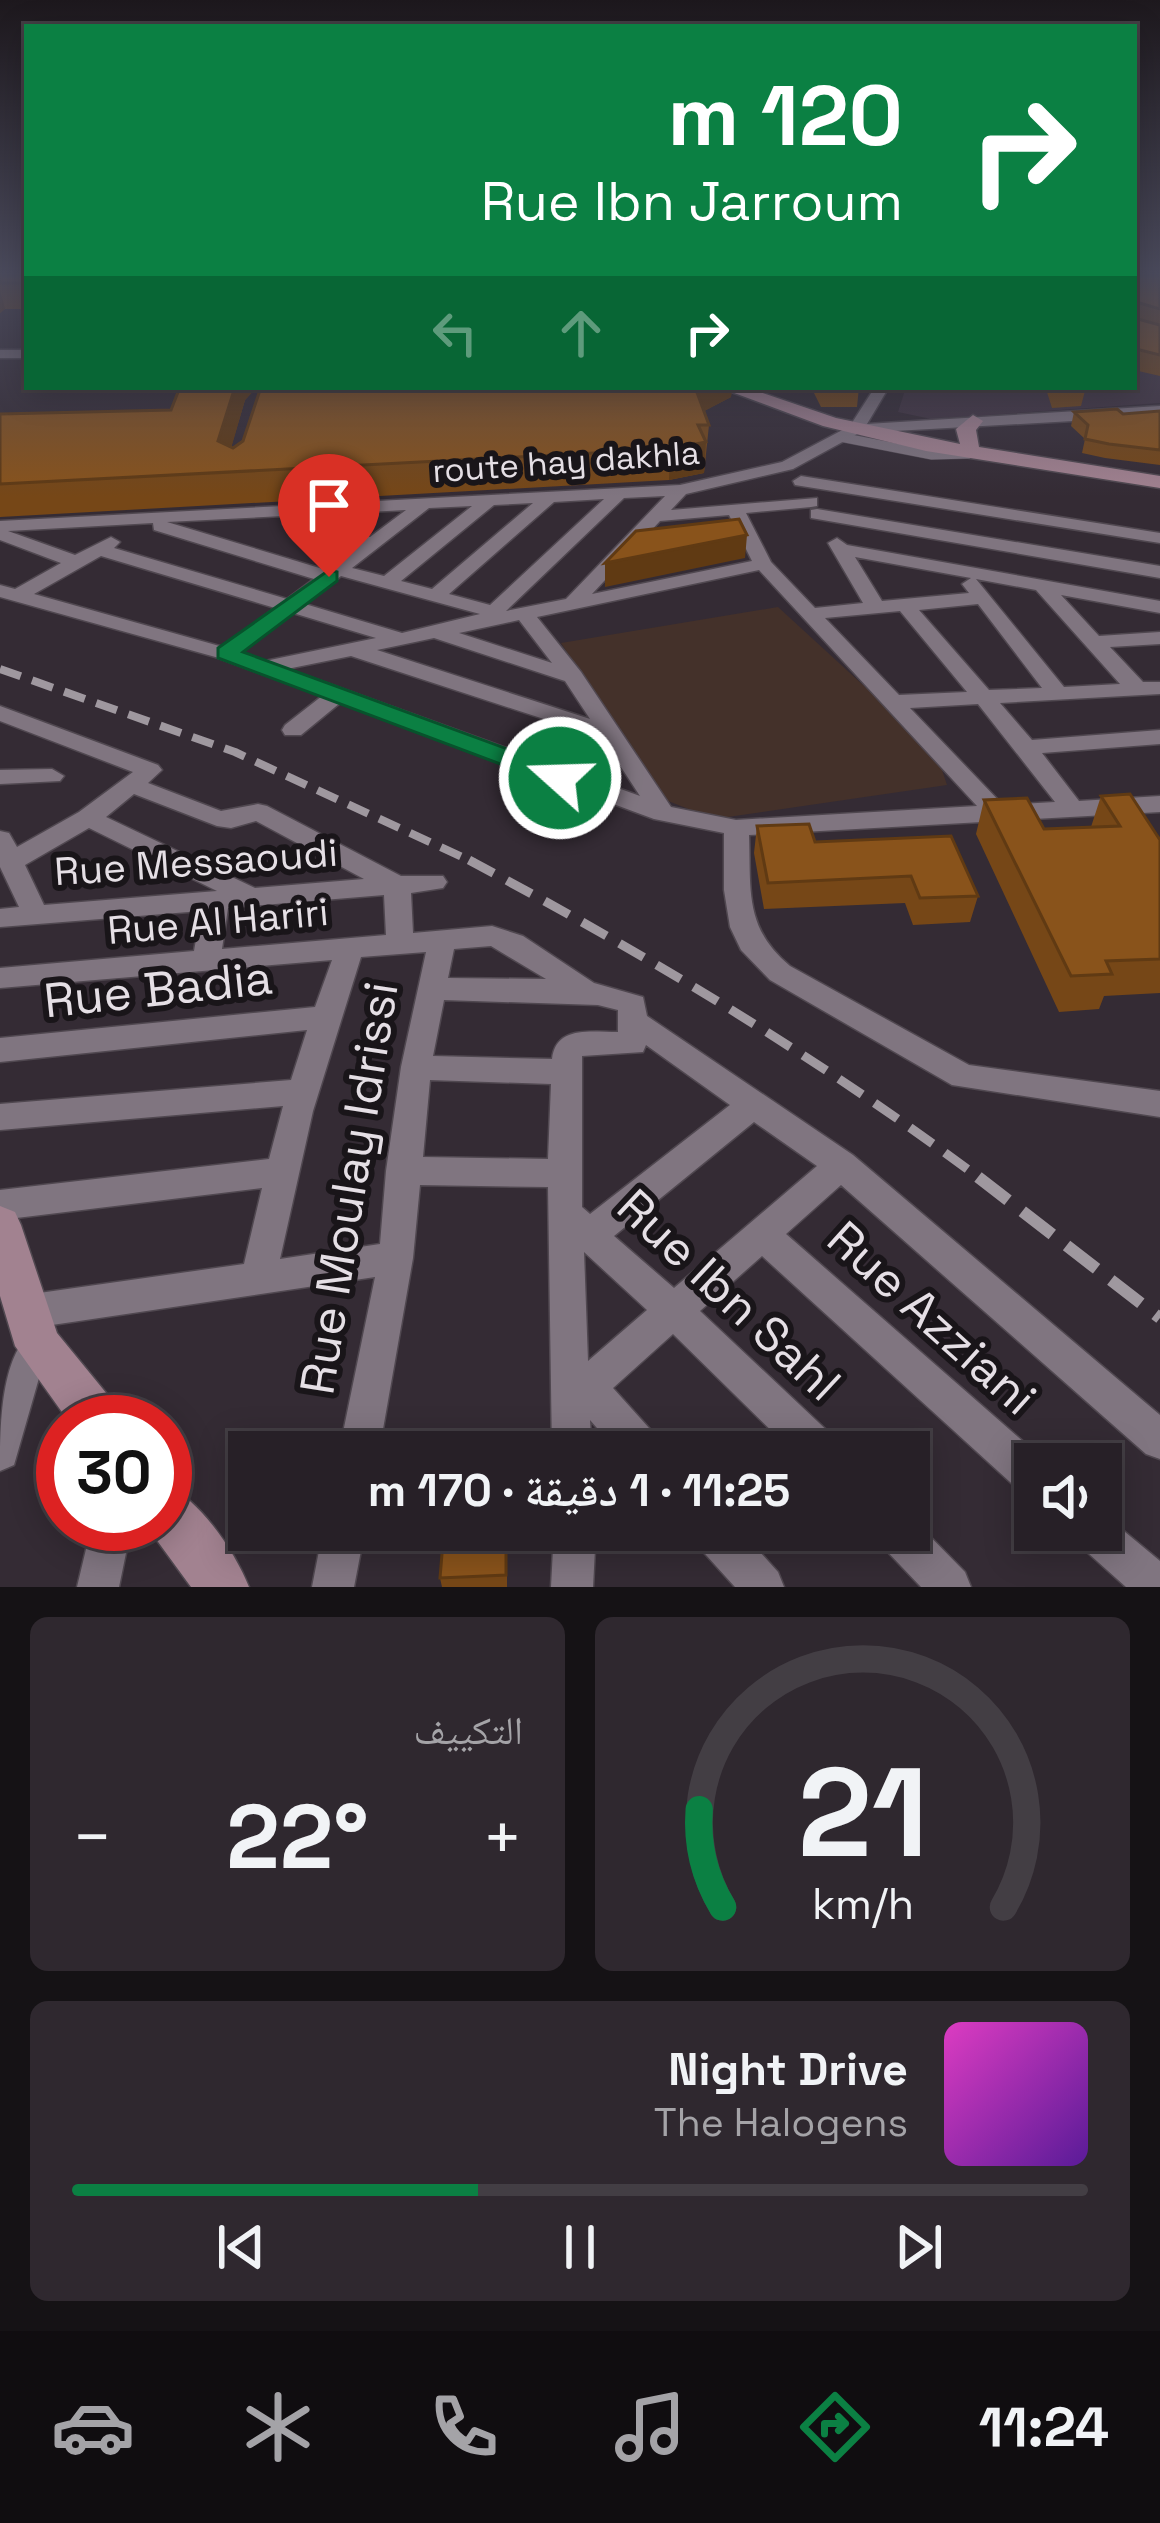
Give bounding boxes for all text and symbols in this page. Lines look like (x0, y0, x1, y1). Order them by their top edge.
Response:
text: 120 m (668, 62, 903, 170)
icon: right (945, 72, 1101, 228)
text: Rue Ibn Jarroum (481, 167, 903, 236)
icon: left (422, 300, 488, 366)
icon: ahead (548, 300, 614, 366)
icon: right (674, 300, 740, 366)
street label: route hay dakhla (431, 432, 701, 492)
pin (278, 454, 380, 577)
icon: arrive (296, 472, 362, 538)
position arrow (497, 715, 623, 841)
street label: Rue Messaoudi (53, 828, 339, 896)
street label: Rue Al Hariri (105, 887, 331, 955)
street label: Rue Badia (41, 947, 275, 1031)
street label: Rue Moulay Idrissi (286, 978, 412, 1398)
street label: Rue Ibn Sahl (605, 1176, 853, 1414)
street label: Rue Azziani (815, 1208, 1049, 1428)
speed limit sign: 30 (36, 1395, 192, 1551)
map controls (1014, 1443, 1122, 1551)
button: sound (1014, 1443, 1122, 1551)
text: 11:25 · 1 دقيقة · 170 m (368, 1462, 790, 1519)
text: التكييف (414, 1706, 523, 1755)
text: 21 (797, 1733, 928, 1892)
text: 22° (226, 1779, 369, 1894)
text: − (72, 1795, 113, 1879)
text: + (482, 1795, 523, 1879)
text: km/h (811, 1877, 914, 1932)
text: Night Drive (668, 2041, 908, 2098)
text: The Halogens (654, 2098, 908, 2147)
icon: previous (208, 2214, 274, 2280)
icon: pause (547, 2214, 613, 2280)
icon: next (886, 2214, 952, 2280)
icon: car (51, 2385, 135, 2469)
icon: climate (236, 2385, 320, 2469)
icon: phone (422, 2385, 506, 2469)
icon: music (608, 2385, 692, 2469)
icon: directions (793, 2385, 877, 2469)
text: 11:24 (979, 2393, 1109, 2462)

